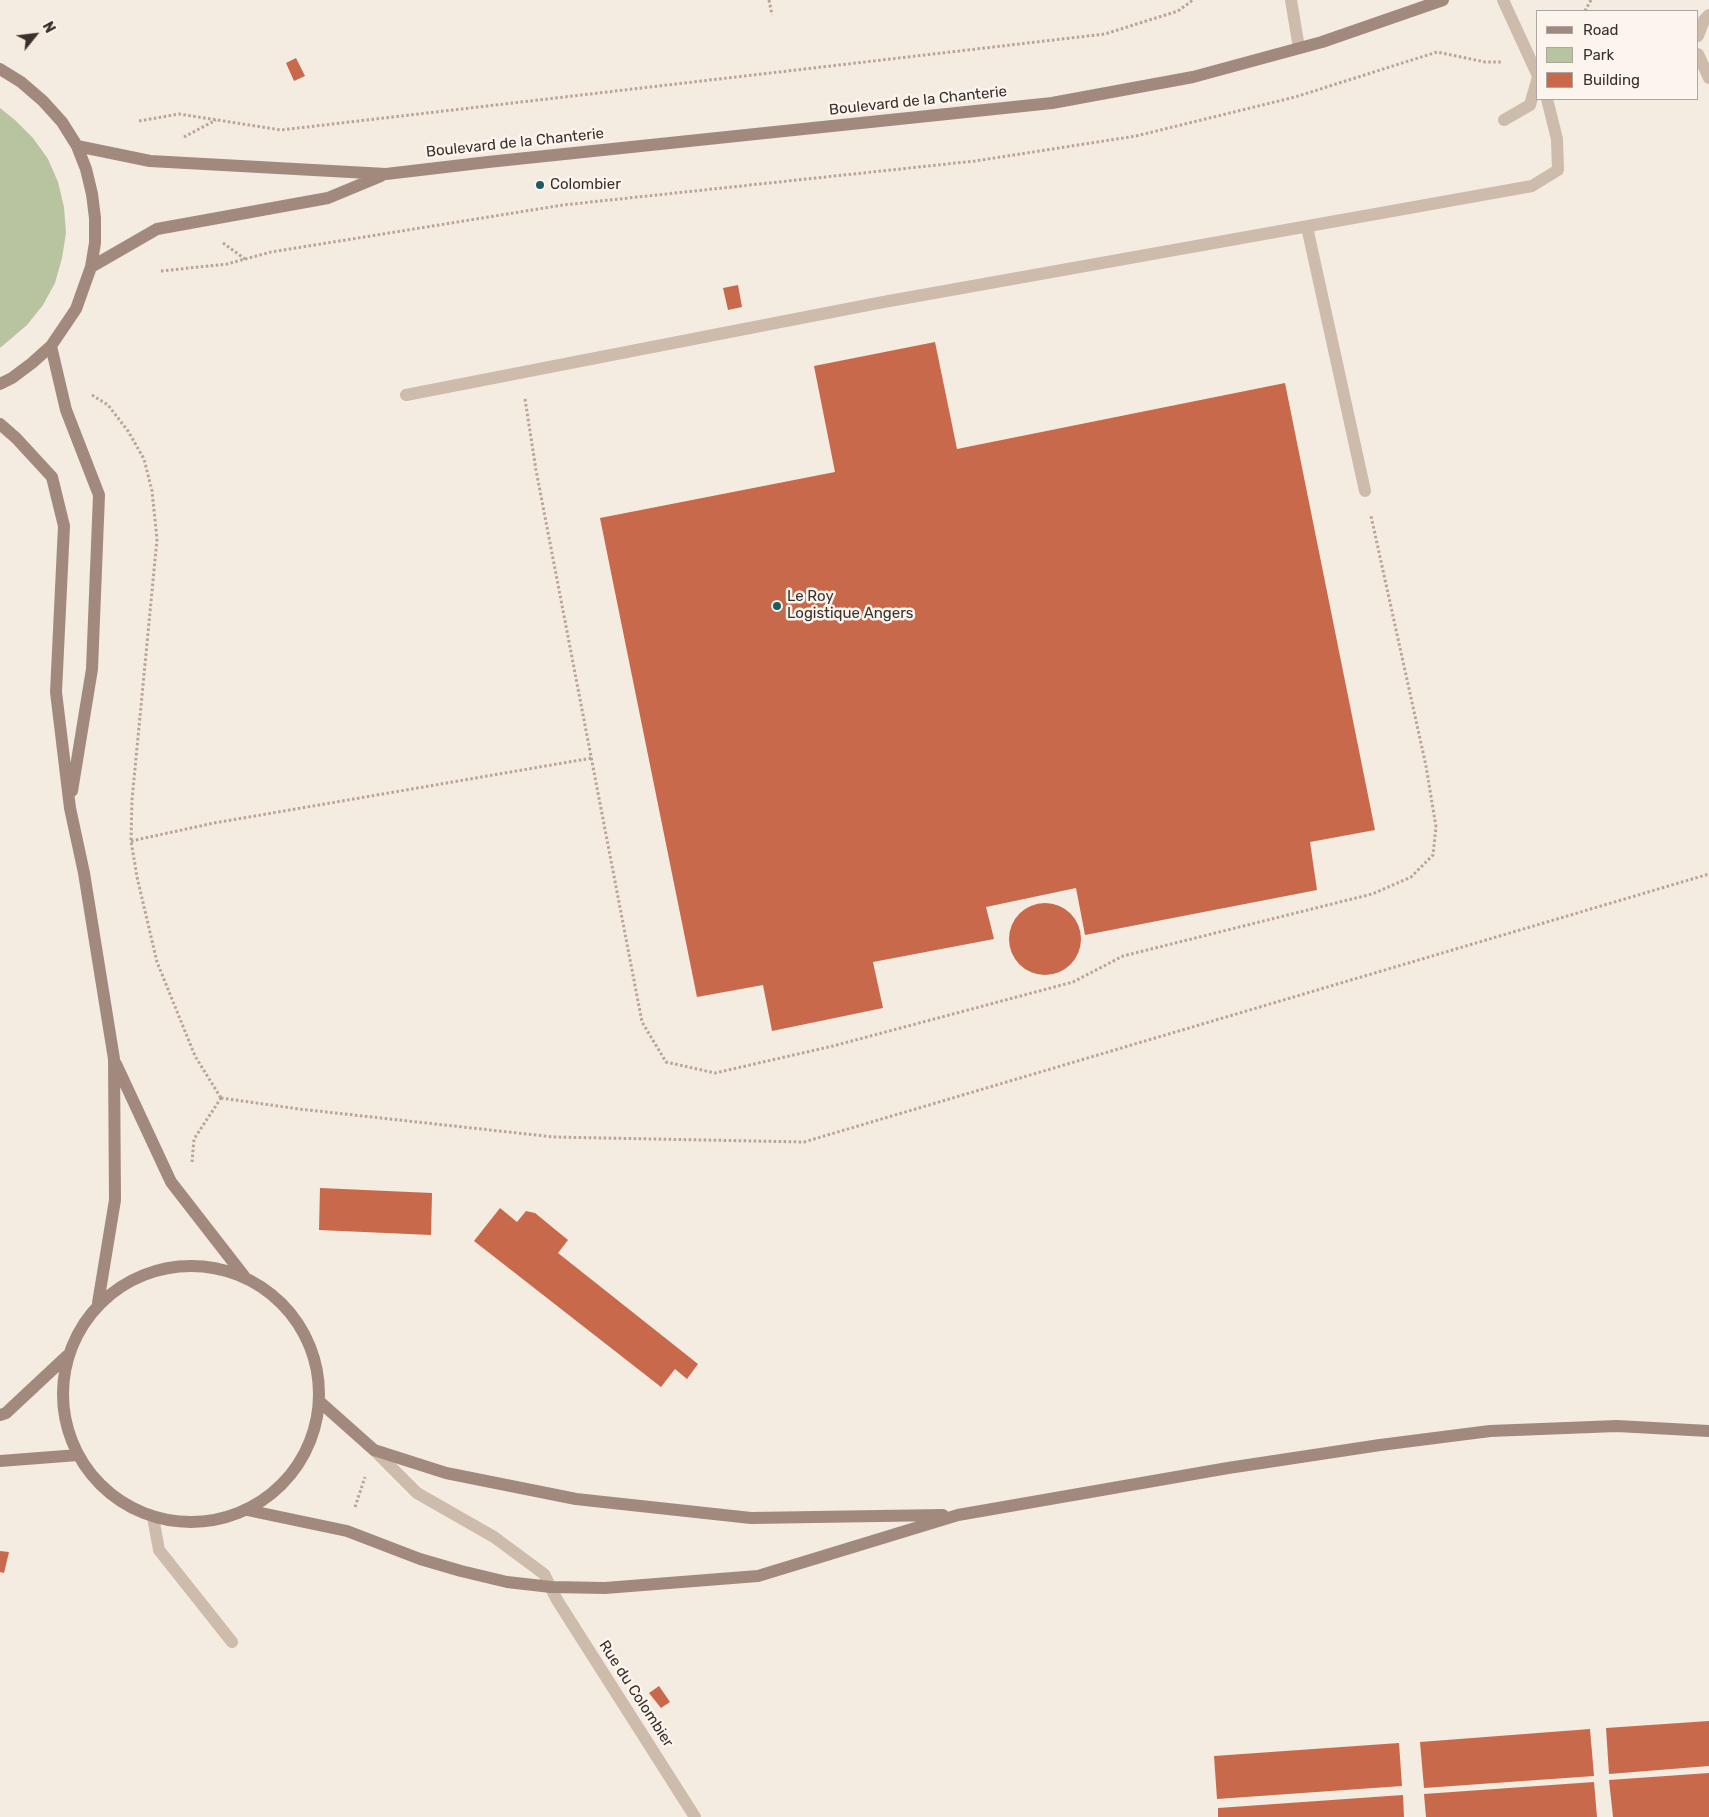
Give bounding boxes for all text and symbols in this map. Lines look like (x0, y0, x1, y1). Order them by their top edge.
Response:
north arrow (10, 10, 60, 60)
legend (1536, 10, 1699, 100)
text: N (39, 19, 58, 36)
text: Road (1583, 21, 1619, 39)
text: Park (1583, 46, 1614, 64)
text: Building (1583, 71, 1640, 89)
street label: Boulevard de la Chanterie (828, 83, 1008, 119)
street label: Boulevard de la Chanterie (425, 125, 605, 161)
place label: Colombier (550, 176, 621, 194)
marker: Colombier (534, 179, 546, 191)
place label: Le Roy Logistique Angers (787, 588, 914, 623)
marker: Le Roy Logistique Angers (771, 600, 783, 612)
street label: Rue du Colombier (595, 1637, 677, 1751)

